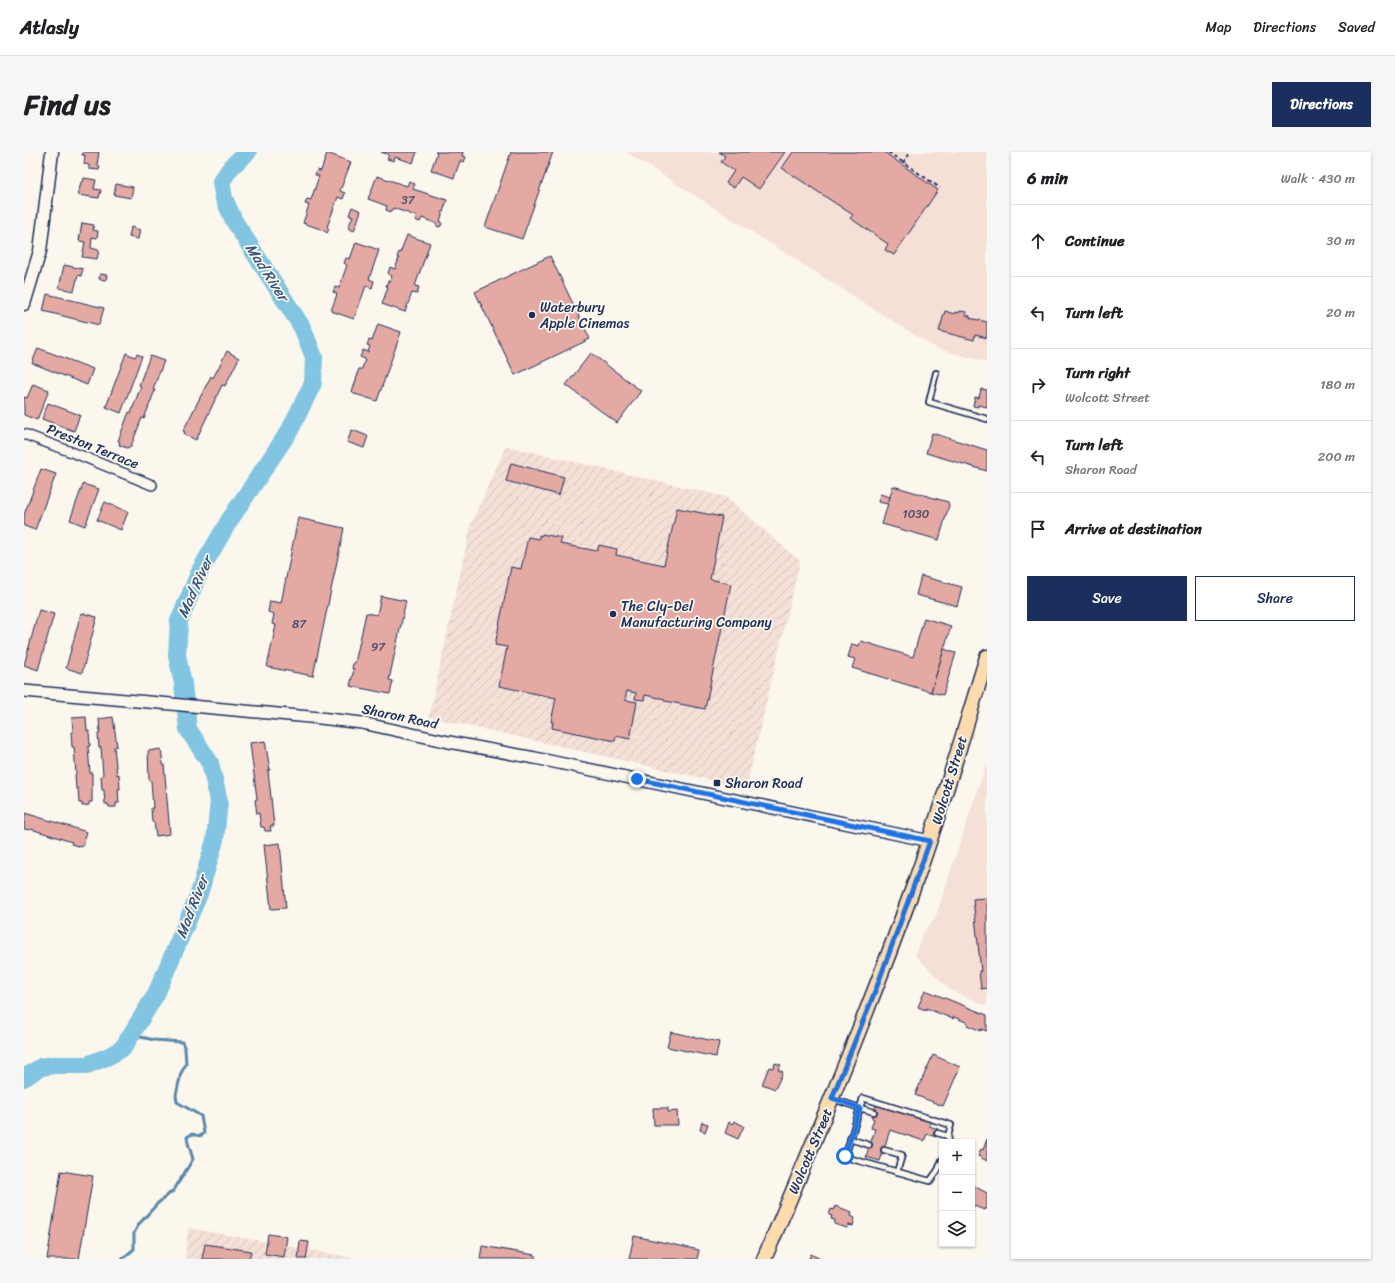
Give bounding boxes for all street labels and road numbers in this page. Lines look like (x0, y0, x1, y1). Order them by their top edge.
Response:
street label: Preston Terrace (43, 417, 143, 476)
street label: Sharon Road (360, 696, 442, 737)
street label: Wolcott Street (924, 733, 975, 828)
street label: Wolcott Street (781, 1104, 840, 1198)

